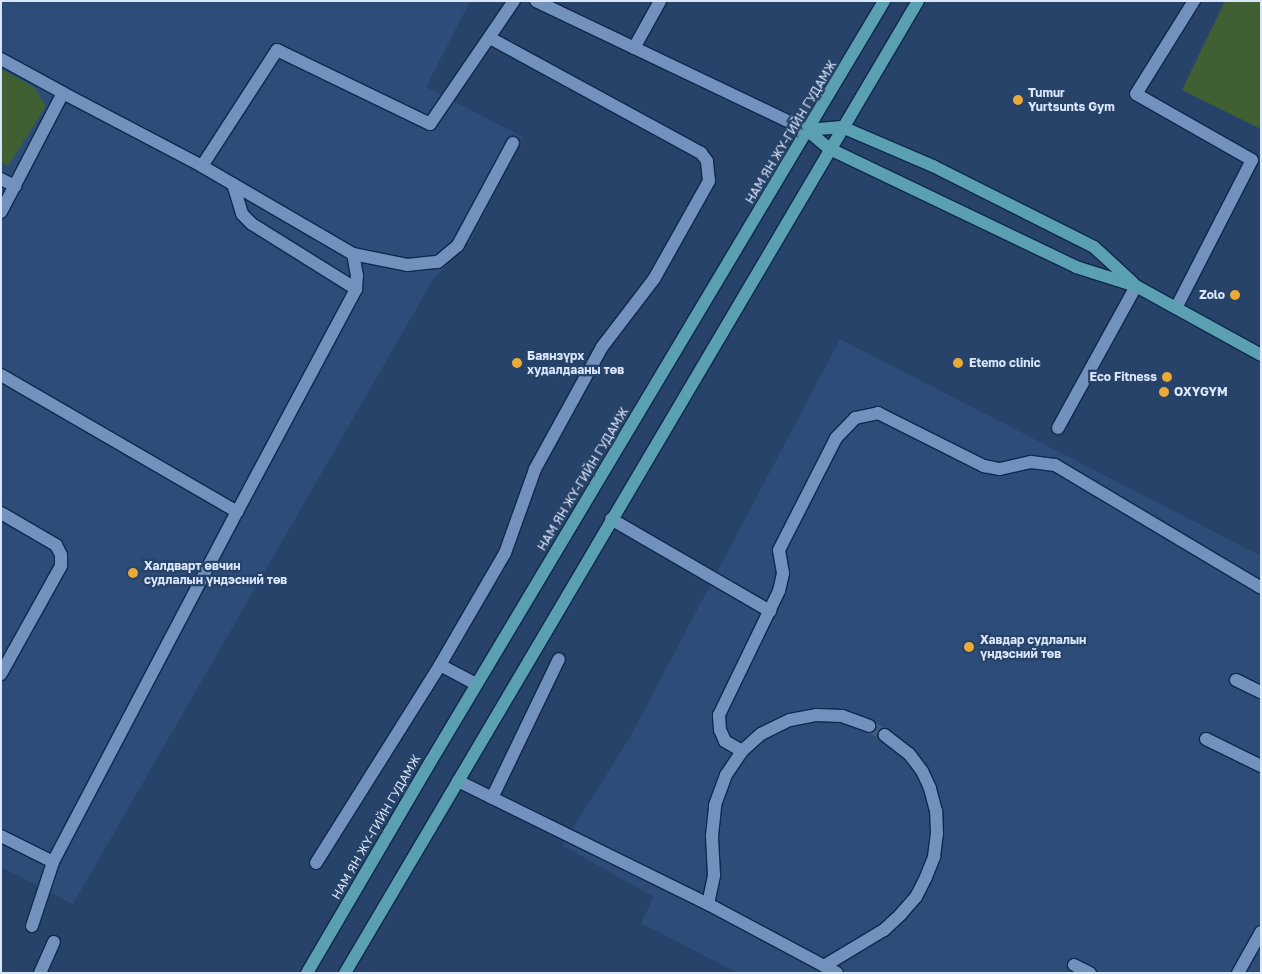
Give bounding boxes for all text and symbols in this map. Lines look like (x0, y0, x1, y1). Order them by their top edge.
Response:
street label: НАМ ЯН ЖҮ-ГИЙН ГУДАМЖ (742, 58, 840, 206)
place label: Tumur Yurtsunts Gym (1028, 86, 1115, 114)
marker: Tumur Yurtsunts Gym (1012, 94, 1024, 106)
place label: Zolo (1199, 288, 1225, 302)
marker: Zolo (1229, 289, 1241, 301)
place label: Баянзүрх худалдааны төв (527, 349, 624, 377)
marker: Etemo clinic (951, 356, 965, 370)
place label: Etemo clinic (969, 356, 1041, 370)
marker: Баянзүрх худалдааны төв (511, 357, 523, 369)
place label: Eco Fitness (1089, 370, 1157, 384)
marker: Eco Fitness (1161, 371, 1173, 383)
place label: OXYGYM (1174, 385, 1228, 399)
marker: OXYGYM (1158, 386, 1170, 398)
street label: НАМ ЯН ЖҮ-ГИЙН ГУДАМЖ (534, 405, 632, 553)
place label: Халдварт өвчин судлалын үндэсний төв (144, 559, 287, 587)
marker: Халдварт өвчин судлалын үндэсний төв (126, 566, 140, 580)
place label: Хавдар судлалын үндэсний төв (980, 633, 1086, 661)
marker: Хавдар судлалын үндэсний төв (962, 640, 976, 654)
street label: НАМ ЯН ЖҮ-ГИЙН ГУДАМЖ (329, 752, 423, 902)

